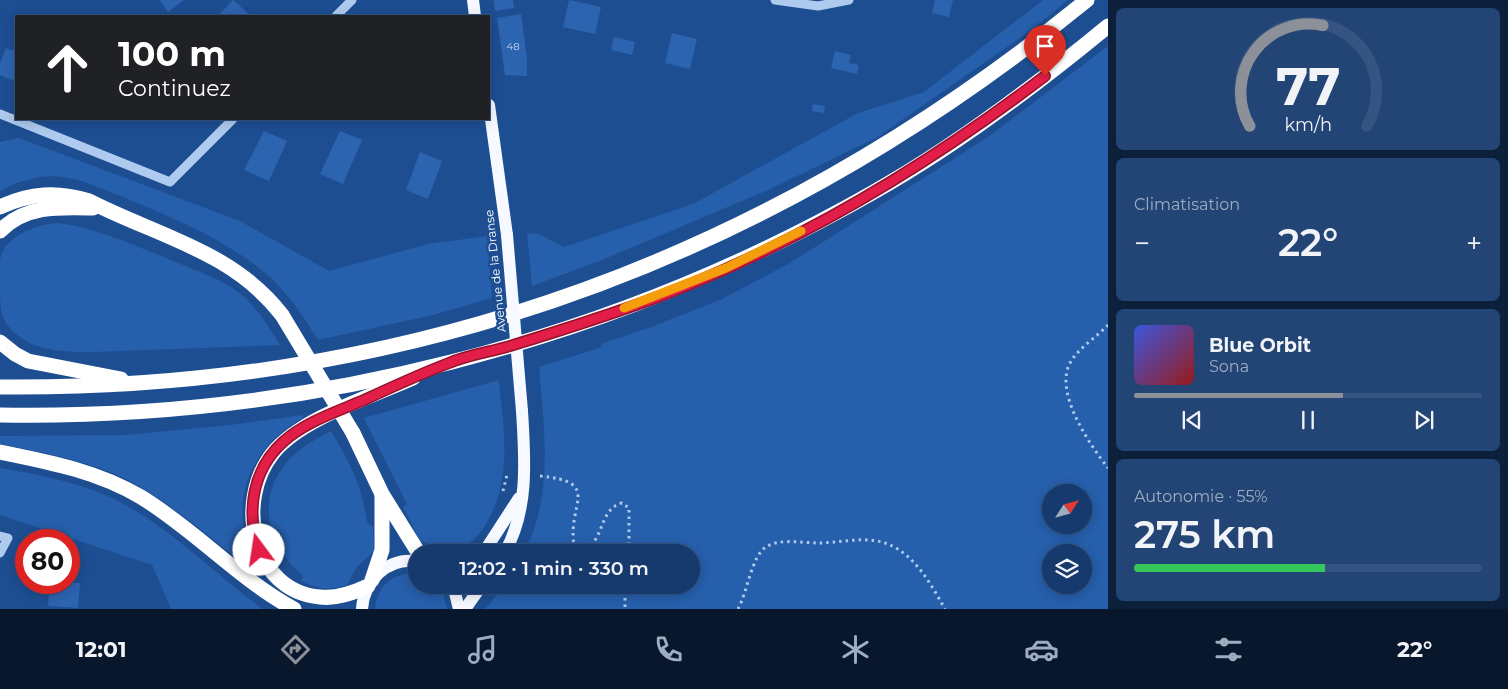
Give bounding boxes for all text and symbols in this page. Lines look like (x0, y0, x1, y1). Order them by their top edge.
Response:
pin (1024, 25, 1066, 76)
text: 100 m (118, 32, 226, 75)
icon: arrive (1031, 32, 1059, 60)
icon: ahead (35, 35, 100, 100)
house number: 48 (506, 40, 520, 53)
text: 77 (1276, 55, 1340, 118)
text: Continuez (118, 75, 231, 102)
text: km/h (1284, 114, 1332, 135)
text: Climatisation (1134, 195, 1240, 214)
street label: Avenue de la Dranse (481, 209, 509, 333)
text: 22° (1278, 219, 1338, 266)
text: − (1134, 226, 1150, 260)
text: + (1466, 226, 1482, 260)
text: Blue Orbit (1209, 334, 1311, 357)
text: Sona (1209, 357, 1249, 376)
icon: previous (1178, 406, 1206, 434)
icon: pause (1294, 406, 1322, 434)
icon: next (1410, 406, 1438, 434)
north arrow (1042, 484, 1092, 534)
map controls (1042, 484, 1092, 594)
text: Autonomie · 55% (1134, 487, 1268, 506)
text: 275 km (1134, 511, 1275, 558)
position arrow (232, 523, 284, 575)
speed limit sign: 80 (15, 529, 80, 594)
button: layers (1042, 544, 1092, 594)
text: 12:02 · 1 min · 330 m (459, 557, 649, 580)
icon: directions (278, 632, 313, 667)
icon: music (465, 632, 500, 667)
icon: phone (651, 632, 686, 667)
icon: climate (838, 632, 873, 667)
icon: car (1024, 632, 1059, 667)
icon: filters (1211, 632, 1246, 667)
text: 12:01 (76, 636, 127, 663)
text: 22° (1397, 636, 1432, 663)

